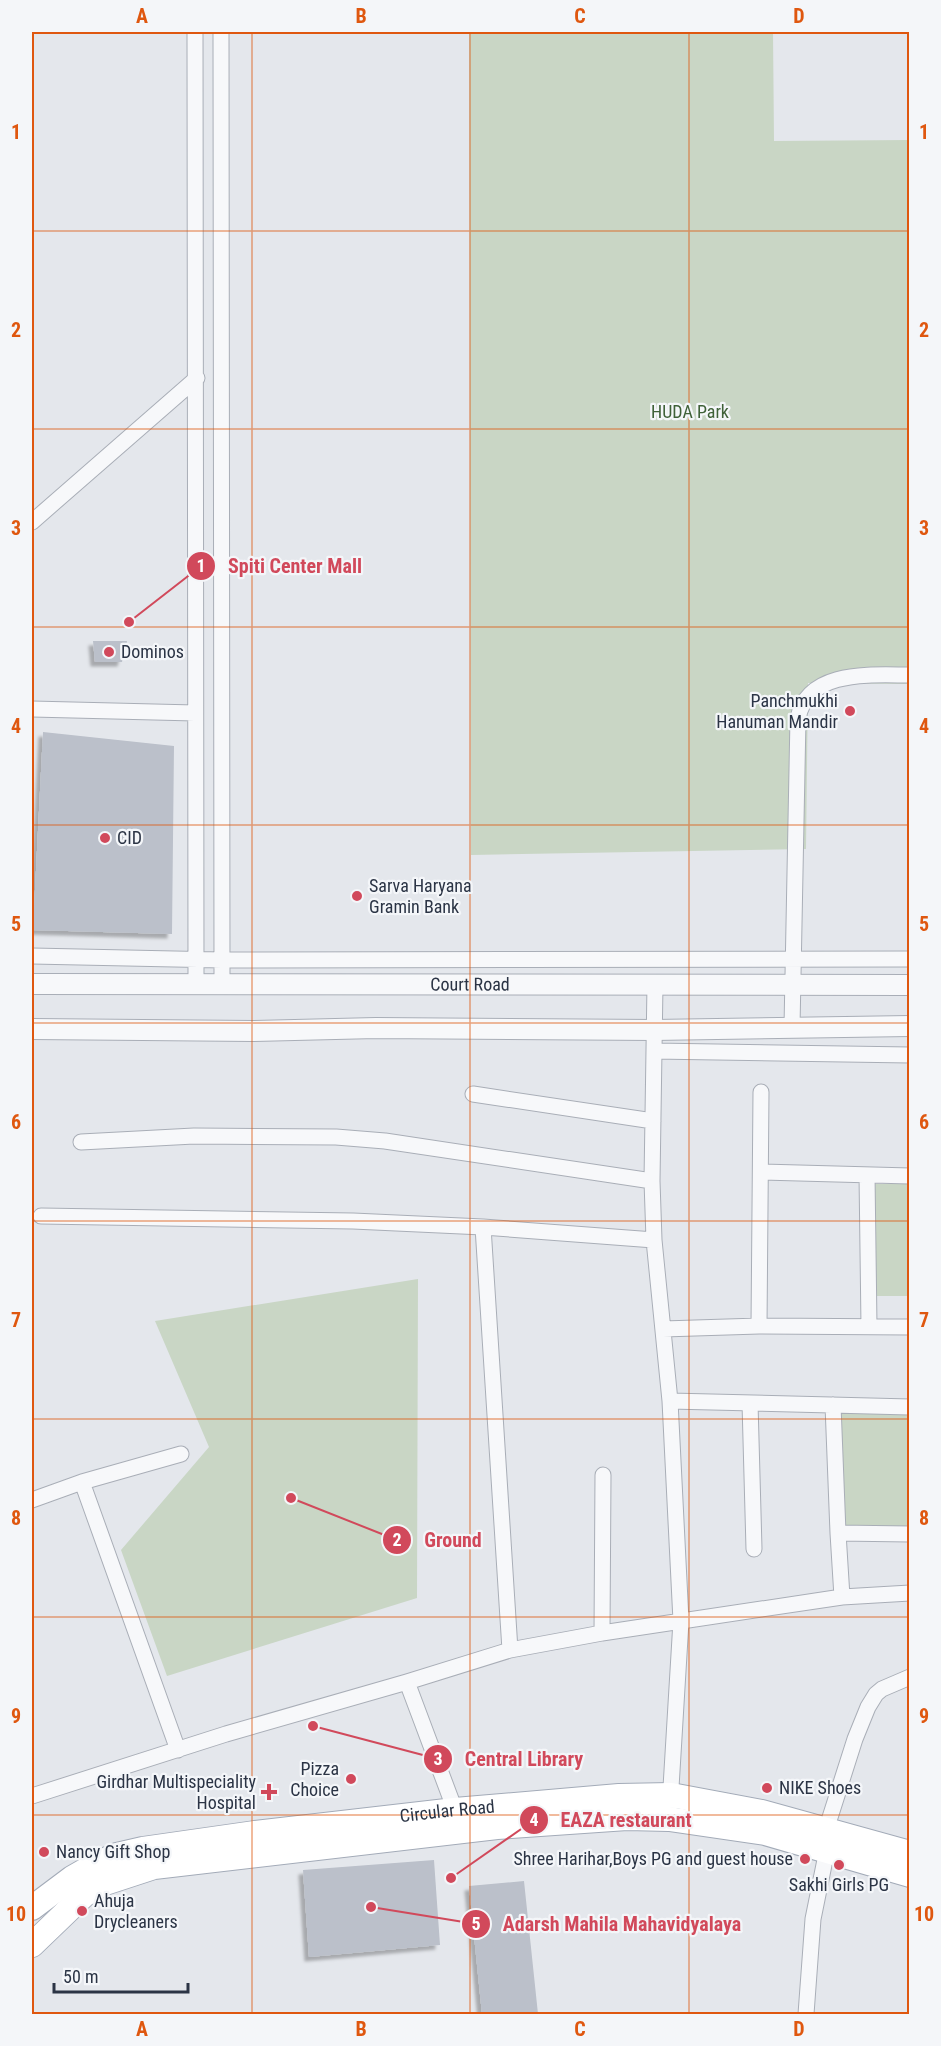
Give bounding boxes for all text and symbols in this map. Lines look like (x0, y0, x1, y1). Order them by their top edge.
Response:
text: A (136, 4, 148, 28)
text: B (355, 4, 367, 28)
text: C (574, 4, 586, 28)
text: D (793, 4, 805, 28)
text: 1 (11, 120, 21, 144)
text: 1 (919, 120, 929, 144)
text: 2 (11, 318, 21, 342)
text: 2 (919, 318, 929, 342)
park label: HUDA Park (651, 401, 729, 422)
text: 3 (11, 516, 21, 540)
text: 3 (919, 516, 929, 540)
callout: Spiti Center Mall (186, 547, 374, 585)
text: Spiti Center Mall (228, 554, 362, 578)
text: 1 (196, 555, 206, 576)
place label: Dominos (121, 641, 184, 662)
marker: Dominos (102, 645, 116, 659)
place label: Panchmukhi Hanuman Mandir (716, 690, 839, 732)
marker: Panchmukhi Hanuman Mandir (843, 704, 857, 718)
text: 4 (11, 714, 21, 738)
text: 4 (919, 714, 929, 738)
place label: CID (117, 827, 142, 848)
marker: CID (98, 831, 112, 845)
place label: Sarva Haryana Gramin Bank (369, 875, 472, 917)
marker: Sarva Haryana Gramin Bank (350, 889, 364, 903)
text: 5 (11, 912, 21, 936)
text: 5 (919, 912, 929, 936)
street label: Court Road (430, 973, 510, 995)
text: 6 (11, 1110, 21, 1134)
text: 6 (919, 1110, 929, 1134)
text: 7 (11, 1308, 21, 1332)
text: 7 (919, 1308, 929, 1332)
text: 8 (11, 1506, 21, 1530)
text: 8 (919, 1506, 929, 1530)
callout: Ground (382, 1521, 493, 1559)
text: Ground (424, 1528, 482, 1552)
text: 2 (392, 1529, 402, 1550)
text: 9 (11, 1704, 21, 1728)
text: 9 (919, 1704, 929, 1728)
callout: Central Library (423, 1740, 595, 1778)
text: Central Library (465, 1747, 583, 1771)
text: 3 (433, 1748, 443, 1769)
place label: Pizza Choice (290, 1758, 339, 1800)
place label: Girdhar Multispeciality Hospital (96, 1771, 256, 1813)
marker: Pizza Choice (344, 1772, 358, 1786)
place label: NIKE Shoes (779, 1777, 861, 1798)
marker: NIKE Shoes (760, 1781, 774, 1795)
marker: Girdhar Multispeciality Hospital (260, 1783, 278, 1801)
street label: Circular Road (399, 1796, 496, 1826)
callout: EAZA restaurant (519, 1801, 704, 1839)
text: EAZA restaurant (560, 1808, 692, 1832)
text: 4 (529, 1809, 539, 1830)
place label: Nancy Gift Shop (56, 1841, 170, 1862)
marker: Nancy Gift Shop (37, 1845, 51, 1859)
place label: Shree Harihar,Boys PG and guest house (514, 1848, 793, 1869)
marker: Shree Harihar,Boys PG and guest house (798, 1852, 812, 1866)
marker: Sakhi Girls PG (832, 1858, 846, 1872)
place label: Sakhi Girls PG (789, 1874, 889, 1895)
place label: Ahuja Drycleaners (94, 1890, 178, 1932)
text: 10 (6, 1902, 26, 1926)
text: 10 (914, 1902, 934, 1926)
marker: Ahuja Drycleaners (75, 1904, 89, 1918)
callout: Adarsh Mahila Mahavidyalaya (461, 1905, 753, 1943)
text: Adarsh Mahila Mahavidyalaya (503, 1912, 741, 1936)
text: 5 (471, 1913, 481, 1934)
scale bar (54, 1956, 188, 1994)
text: 50 m (63, 1966, 98, 1987)
text: A (136, 2017, 148, 2041)
text: B (355, 2017, 367, 2041)
text: C (574, 2017, 586, 2041)
text: D (793, 2017, 805, 2041)

